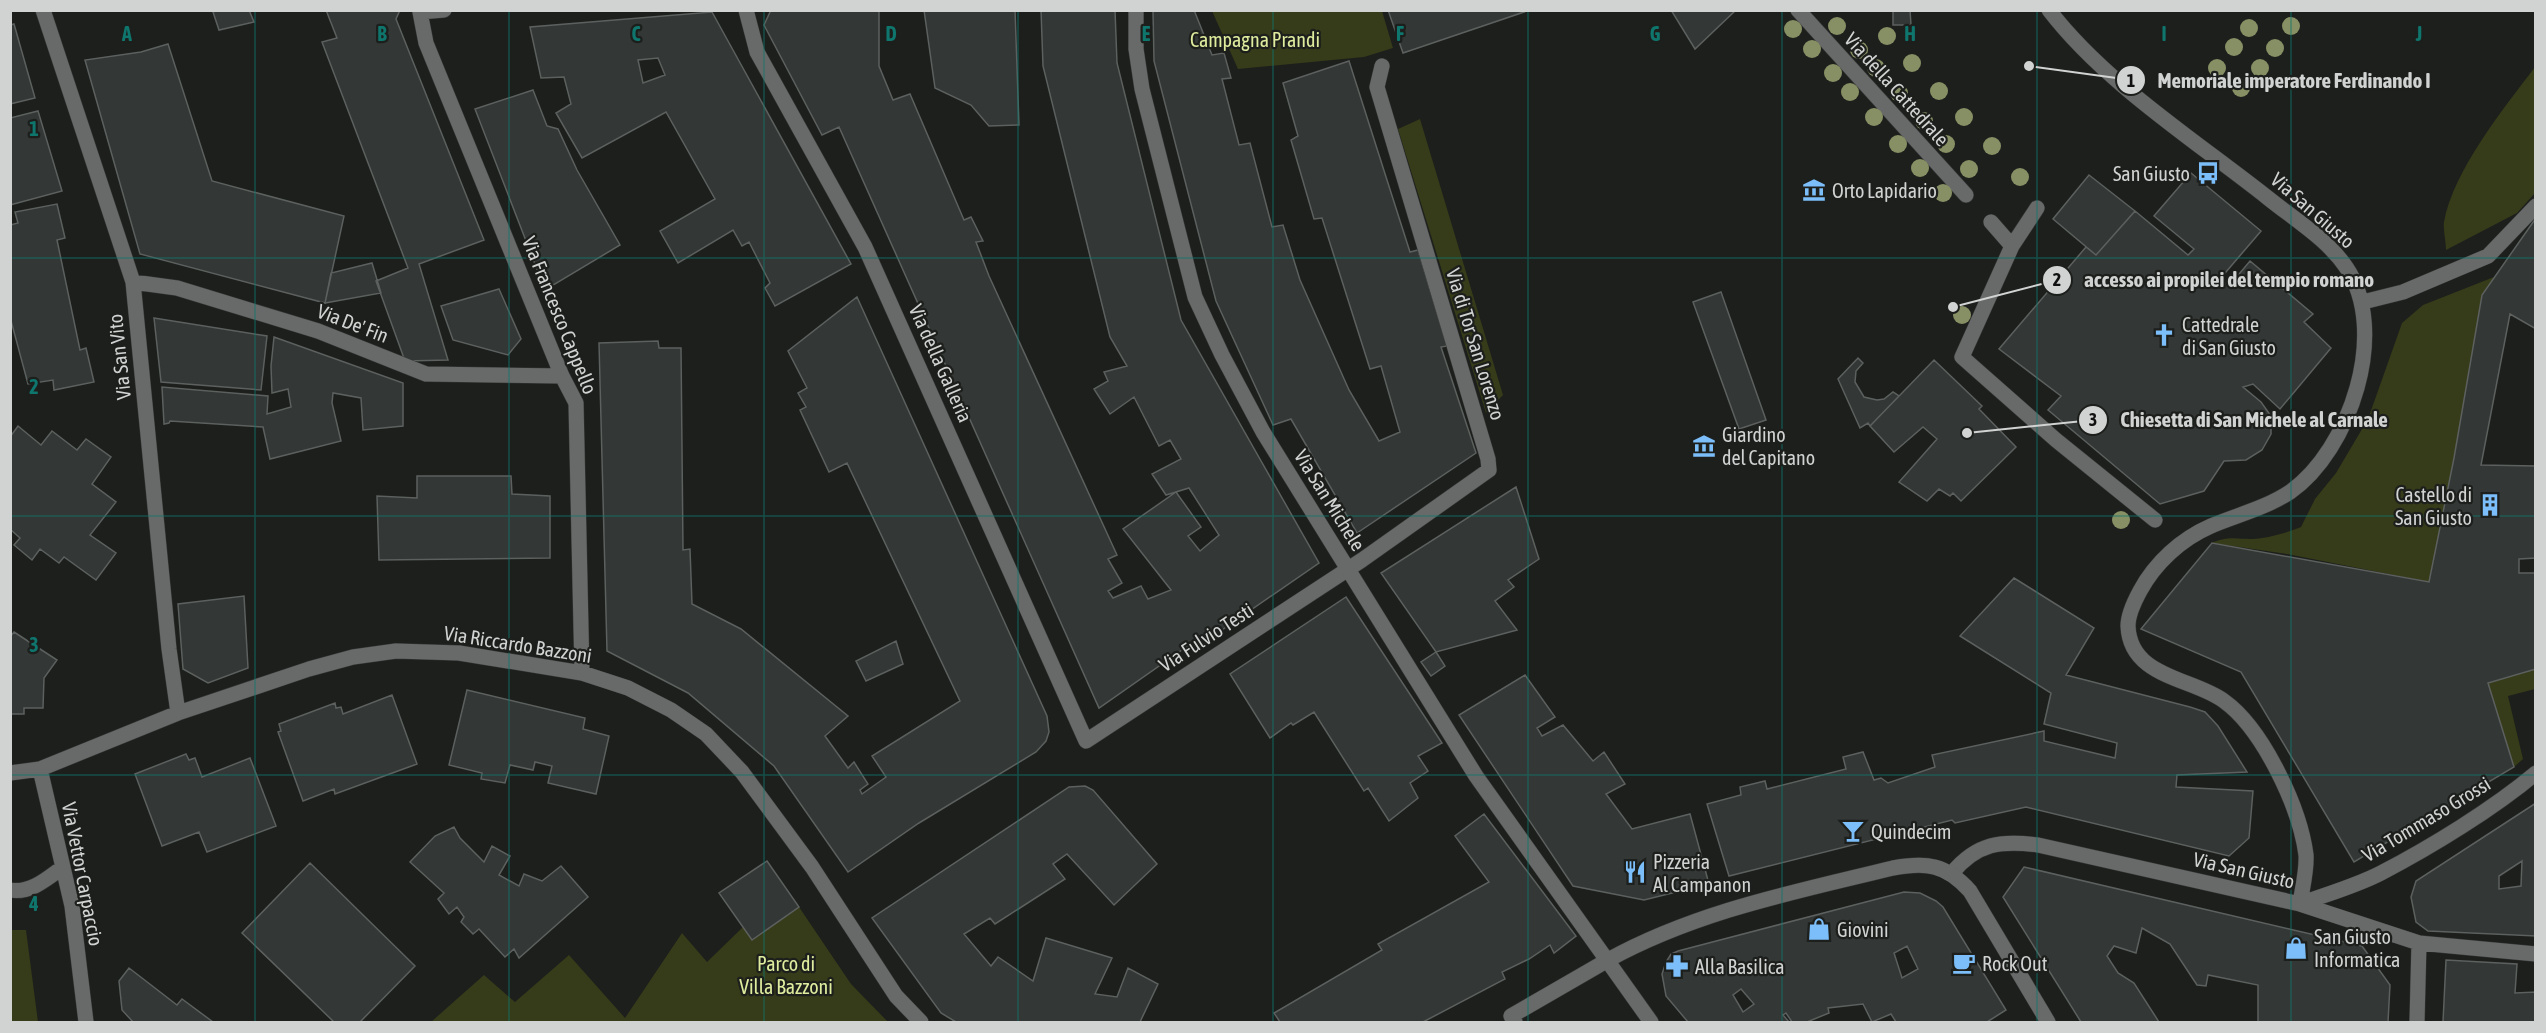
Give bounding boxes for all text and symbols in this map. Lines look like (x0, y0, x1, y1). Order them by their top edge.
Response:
text: A (121, 22, 132, 45)
text: B (377, 22, 387, 45)
text: C (632, 22, 641, 45)
text: D (885, 22, 897, 45)
text: E (1142, 22, 1151, 45)
text: F (1396, 22, 1404, 45)
text: G (1650, 22, 1661, 45)
text: H (1904, 22, 1916, 45)
text: I (2161, 22, 2167, 45)
text: J (2415, 22, 2422, 45)
park label: Campagna Prandi (1190, 28, 1320, 51)
street label: Via della Cattedrale (1840, 28, 1954, 150)
callout: Memoriale imperatore Ferdinando I (2116, 61, 2443, 100)
text: Memoriale imperatore Ferdinando I (2157, 68, 2431, 92)
text: 1 (2127, 70, 2135, 91)
text: 1 (29, 117, 39, 140)
bus stop icon: San Giusto (2195, 160, 2221, 186)
place label: San Giusto (2113, 162, 2190, 185)
street label: Via San Giusto (2266, 167, 2360, 253)
museum icon: Orto Lapidario (1801, 177, 1827, 203)
place label: Orto Lapidario (1832, 179, 1937, 202)
street label: Via Francesco Cappello (518, 233, 602, 397)
callout: accesso ai propilei del tempio romano (2042, 260, 2386, 299)
street label: Via di Tor San Lorenzo (1442, 265, 1510, 423)
text: accesso ai propilei del tempio romano (2084, 267, 2374, 291)
text: 2 (2053, 269, 2061, 290)
street label: Via De' Fin (314, 299, 392, 347)
street label: Via della Galleria (905, 300, 977, 426)
street label: Via San Vito (103, 313, 135, 401)
place label: Cattedrale di San Giusto (2182, 313, 2276, 359)
church icon: Cattedrale di San Giusto (2151, 322, 2177, 348)
text: 2 (29, 375, 39, 398)
callout: Chiesetta di San Michele al Carnale (2078, 400, 2400, 439)
text: Chiesetta di San Michele al Carnale (2120, 407, 2388, 431)
text: 3 (2089, 409, 2097, 430)
place label: Giardino del Capitano (1722, 423, 1815, 469)
museum icon: Giardino del Capitano (1691, 433, 1717, 459)
street label: Via San Michele (1290, 445, 1370, 555)
place label: Castello di San Giusto (2395, 483, 2472, 529)
building icon: Castello di San Giusto (2477, 492, 2503, 518)
street label: Via Fulvio Testi (1154, 598, 1258, 676)
street label: Via Riccardo Bazzoni (442, 621, 594, 667)
text: 3 (29, 633, 39, 656)
street label: Via Tommaso Grossi (2358, 772, 2494, 866)
street label: Via Vettor Carpaccio (58, 800, 108, 948)
bar icon: Quindecim (1840, 818, 1866, 844)
place label: Quindecim (1871, 820, 1952, 843)
street label: Via San Giusto (2191, 847, 2297, 893)
place label: Pizzeria Al Campanon (1653, 850, 1751, 896)
restaurant icon: Pizzeria Al Campanon (1622, 859, 1648, 885)
text: 4 (28, 892, 39, 915)
shop icon: Giovini (1806, 916, 1832, 942)
place label: Giovini (1837, 918, 1889, 941)
place label: San Giusto Informatica (2314, 925, 2400, 971)
shop icon: San Giusto Informatica (2283, 935, 2309, 961)
cafe icon: Rock Out (1951, 950, 1977, 976)
park label: Parco di Villa Bazzoni (739, 952, 833, 998)
place label: Rock Out (1982, 952, 2048, 975)
pharmacy icon: Alla Basilica (1664, 953, 1690, 979)
place label: Alla Basilica (1695, 955, 1784, 978)

